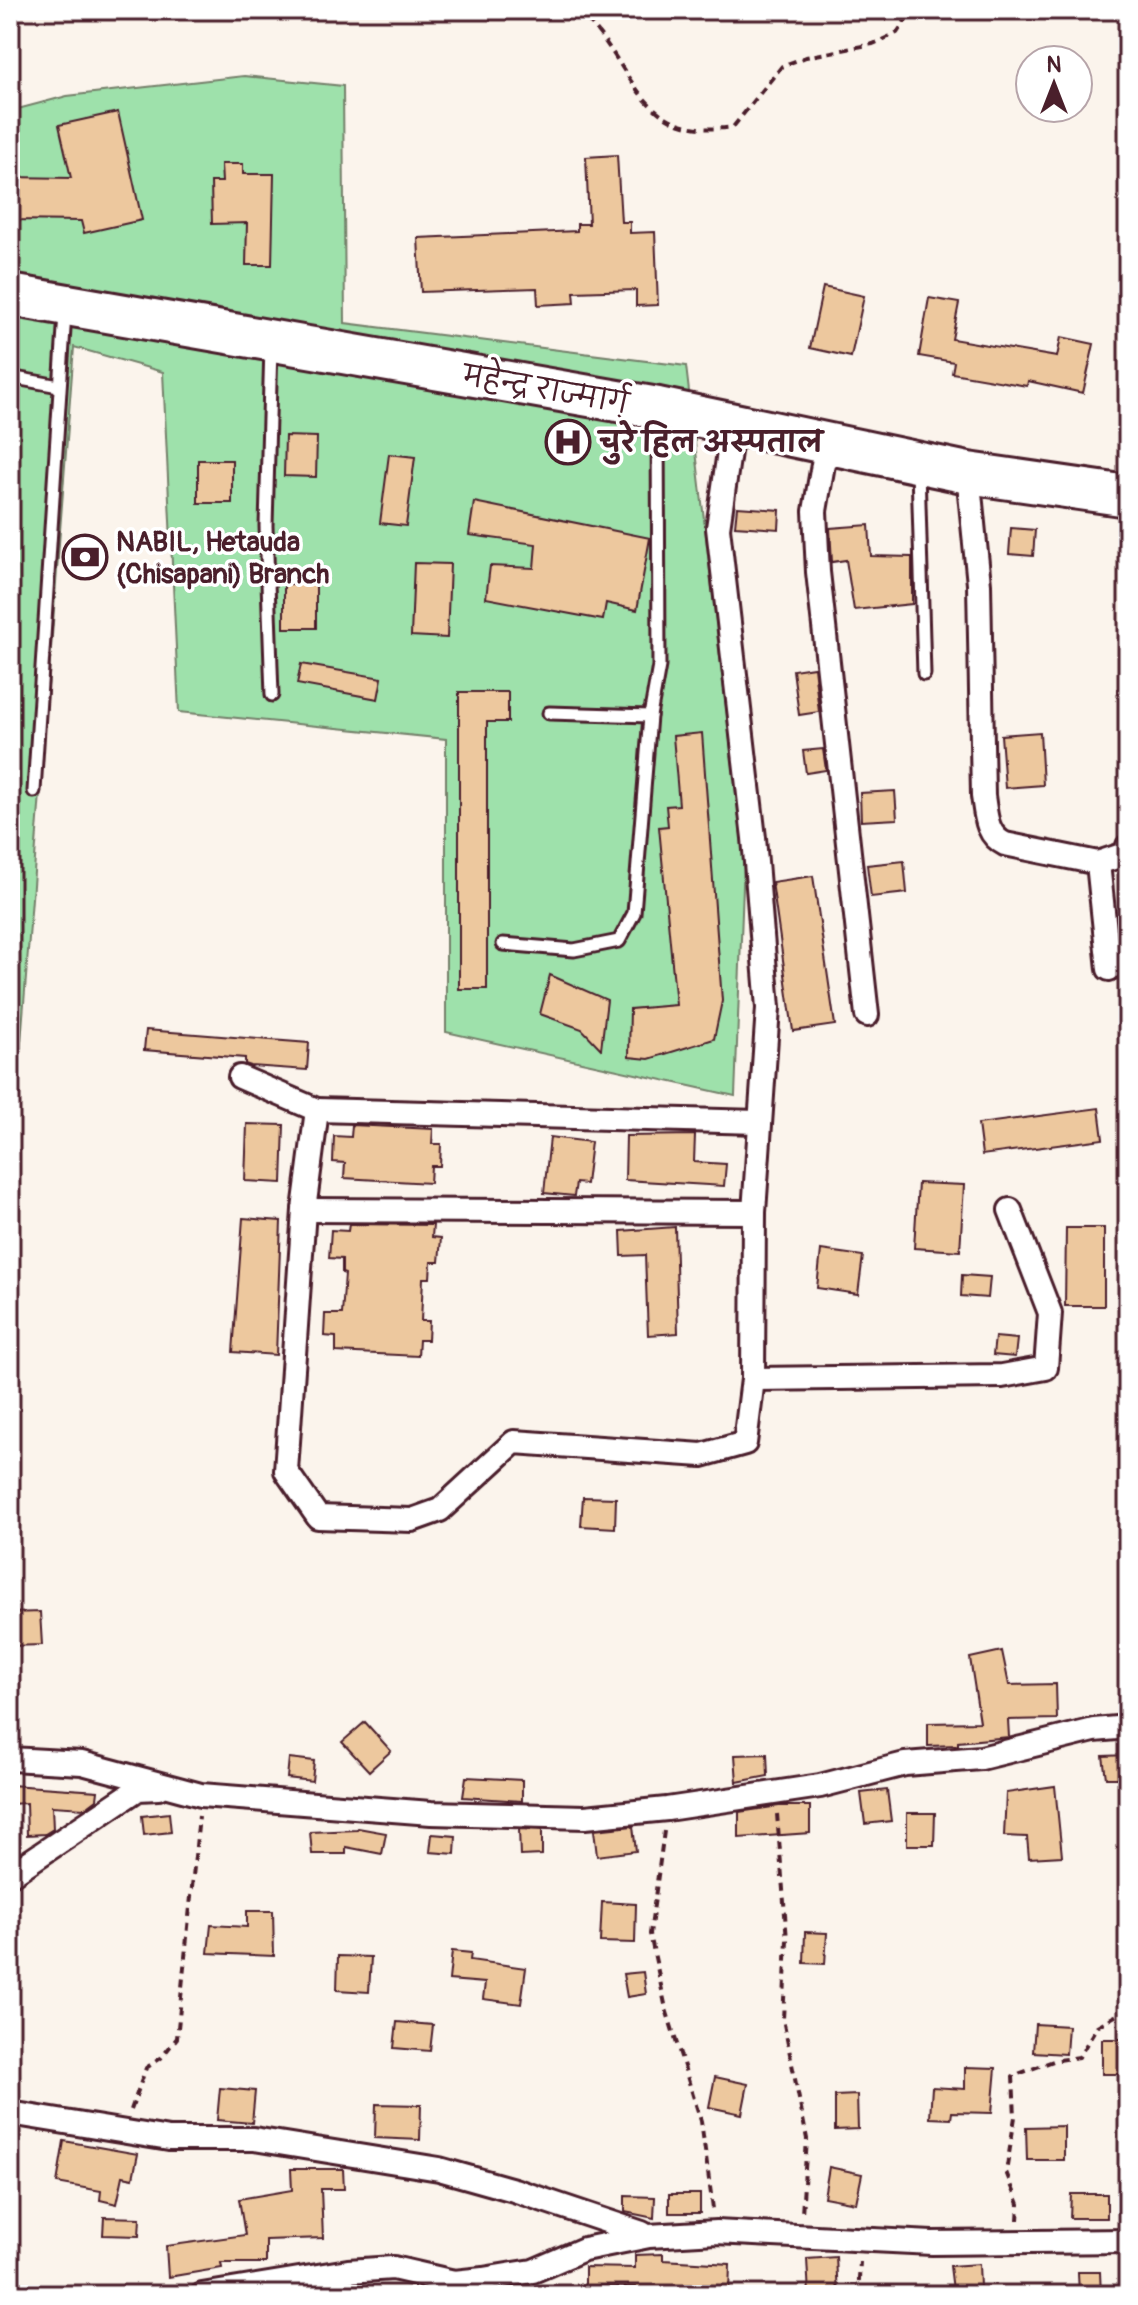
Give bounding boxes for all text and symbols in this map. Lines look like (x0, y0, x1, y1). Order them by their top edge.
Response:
north arrow (1014, 44, 1094, 124)
text: N (1047, 51, 1062, 79)
street label: महेन्द्र राज्मार्ग् (458, 350, 635, 425)
hospital icon: चुरे हिल अस्पताल (544, 418, 592, 466)
place label: चुरे हिल अस्पताल (596, 420, 826, 465)
place label: NABIL, Hetauda (Chisapani) Branch (116, 525, 330, 592)
bank icon: NABIL, Hetauda (Chisapani) Branch (61, 533, 109, 581)

